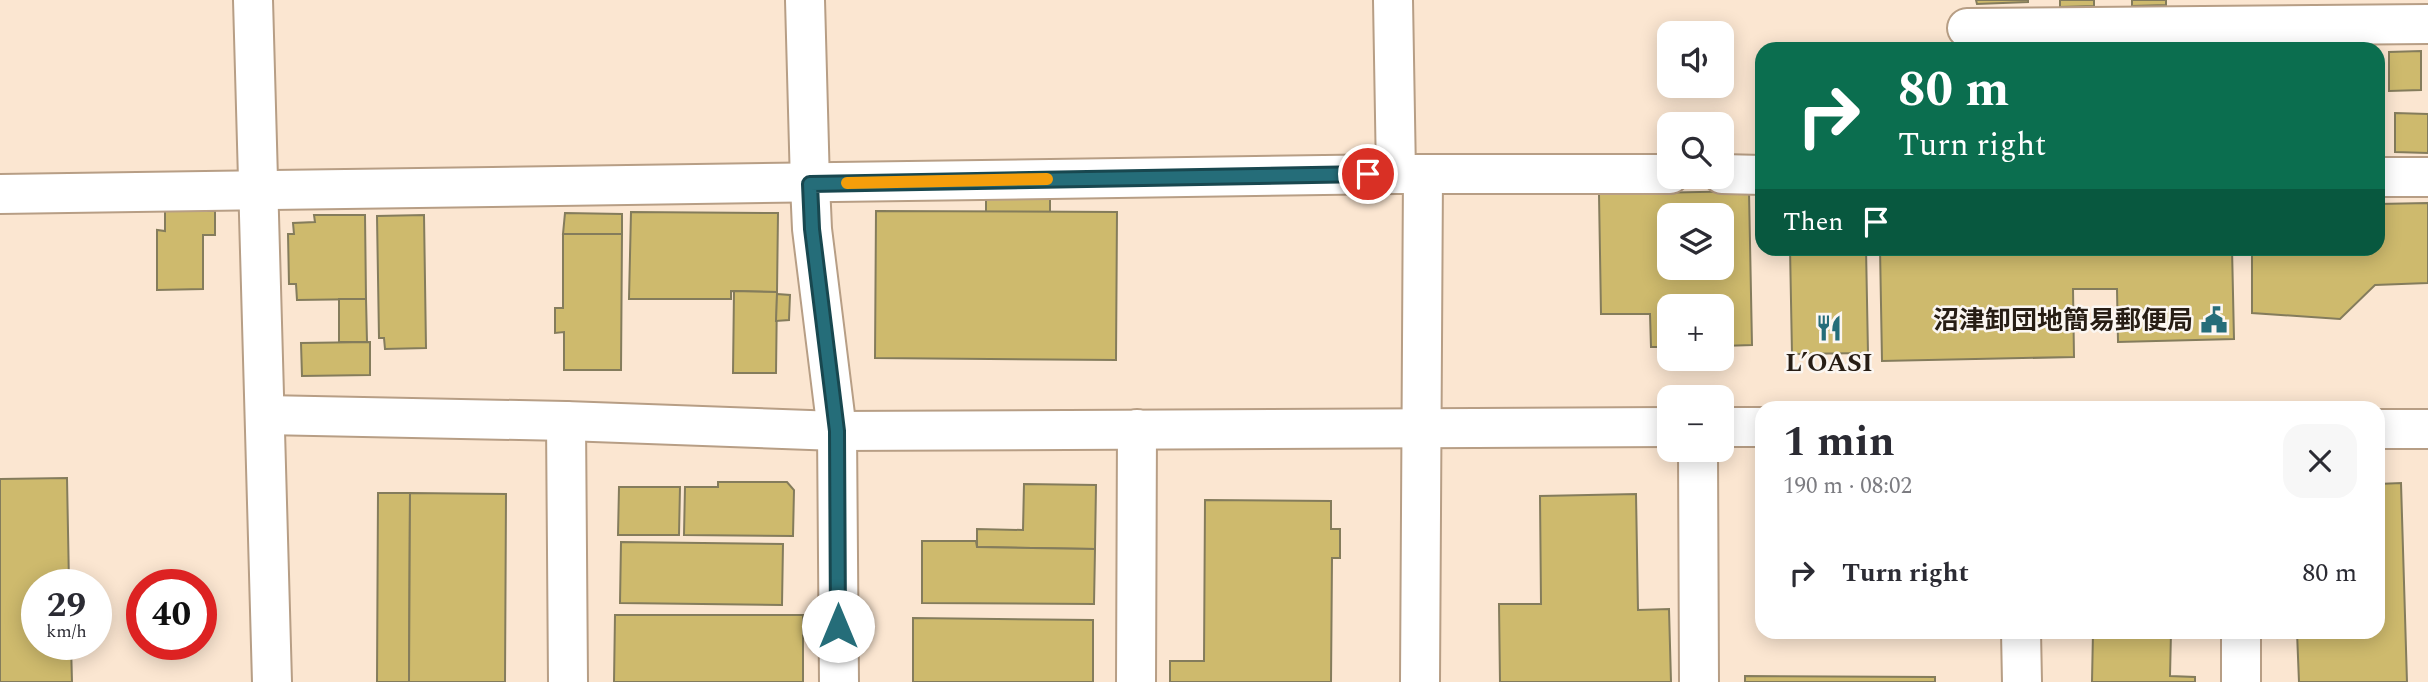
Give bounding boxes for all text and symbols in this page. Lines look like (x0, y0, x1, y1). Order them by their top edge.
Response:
map controls (1657, 21, 1734, 462)
button: sound (1657, 21, 1734, 98)
text: 80 m (1898, 53, 2009, 128)
icon: right (1783, 70, 1874, 161)
button: search (1657, 112, 1734, 189)
text: Turn right (1898, 121, 2046, 170)
pin (1338, 144, 1398, 204)
icon: arrive (1349, 155, 1387, 193)
text: Then (1783, 202, 1843, 242)
button: layers (1657, 203, 1734, 280)
icon: arrive (1857, 203, 1895, 241)
button: + (1657, 294, 1734, 371)
place label: 沼津卸団地簡易郵便局 (1933, 301, 2193, 341)
public building icon: 沼津卸団地簡易郵便局 (2199, 305, 2229, 335)
restaurant icon: L’OASI (1814, 313, 1844, 343)
place label: L’OASI (1785, 343, 1873, 383)
button: − (1657, 385, 1734, 462)
text: 1 min (1783, 411, 1895, 474)
button: close (2283, 424, 2357, 498)
text: 190 m · 08:02 (1783, 469, 1912, 504)
text: Turn right (1842, 553, 1969, 593)
text: 80 m (2302, 553, 2357, 593)
icon: right (1783, 554, 1821, 592)
speed limit sign: 40 (126, 569, 217, 660)
text: 29 (47, 579, 86, 632)
position arrow (801, 589, 875, 663)
text: km/h (46, 618, 87, 645)

